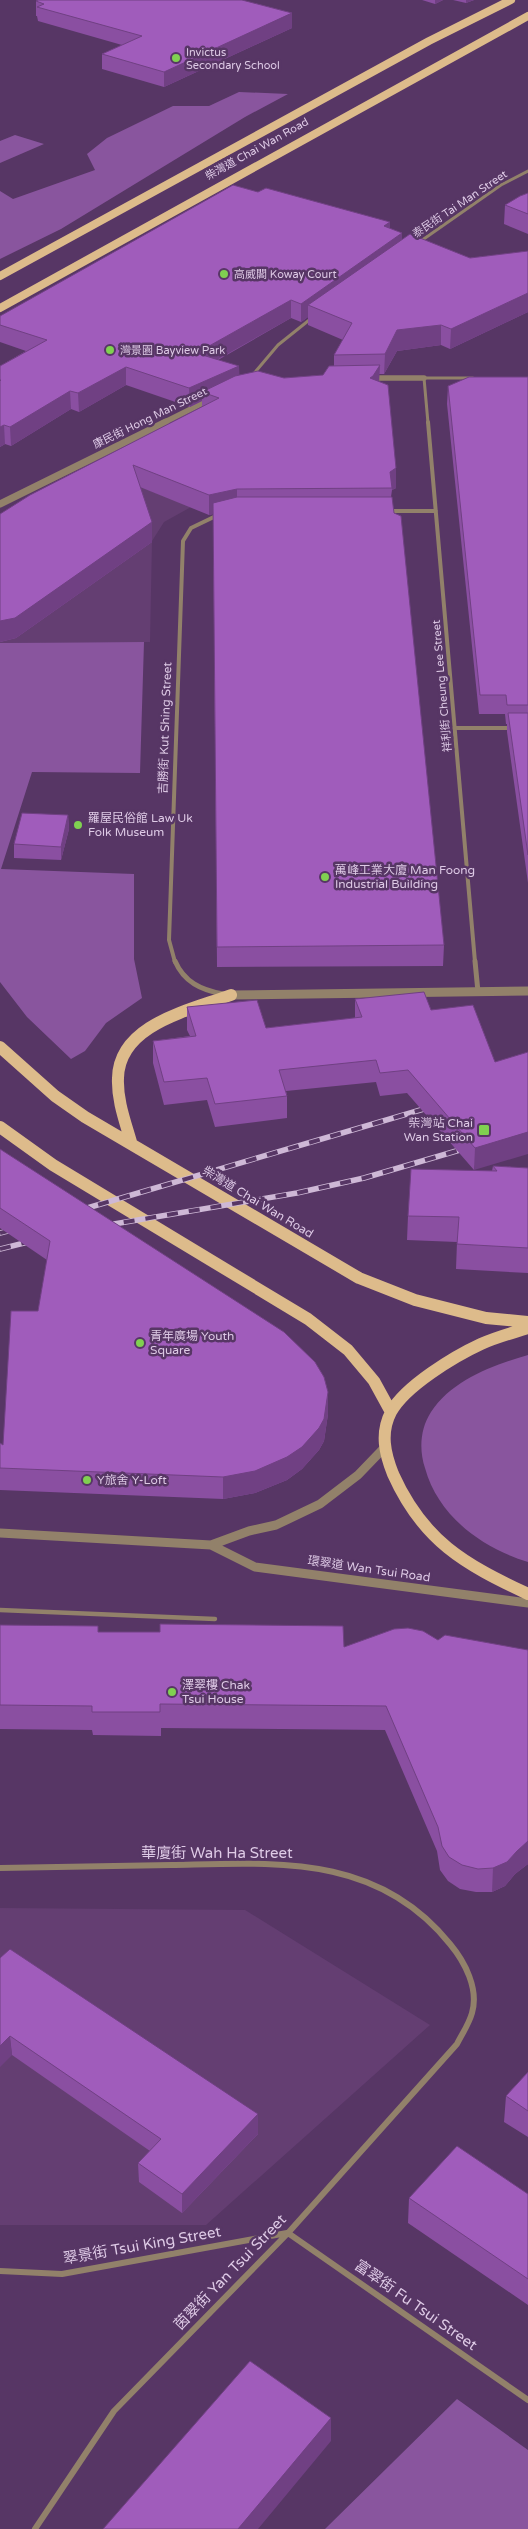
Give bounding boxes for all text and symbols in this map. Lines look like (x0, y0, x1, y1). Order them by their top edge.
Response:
place label: Invictus Secondary School (186, 46, 280, 72)
marker: Invictus Secondary School (170, 52, 182, 64)
street label: 柴灣道 Chai Wan Road (203, 115, 311, 183)
street label: 泰民街 Tai Man Street (410, 168, 510, 240)
marker: 高威閣 Koway Court (218, 268, 230, 280)
place label: 高威閣 Koway Court (234, 268, 337, 281)
marker: 灣景園 Bayview Park (104, 344, 116, 356)
place label: 灣景園 Bayview Park (120, 344, 225, 357)
street label: 康民街 Hong Man Street (91, 385, 209, 451)
street label: 祥利街 Cheung Lee Street (430, 619, 454, 753)
street label: 吉勝街 Kut Shing Street (156, 661, 174, 794)
place label: 羅屋民俗館 Law Uk Folk Museum (88, 811, 193, 839)
marker: 羅屋民俗館 Law Uk Folk Museum (72, 819, 84, 831)
place label: 萬峰工業大廈 Man Foong Industrial Building (335, 863, 475, 891)
marker: 萬峰工業大廈 Man Foong Industrial Building (319, 871, 331, 883)
place label: 柴灣站 Chai Wan Station (404, 1116, 473, 1144)
marker: 柴灣站 Chai Wan Station (477, 1123, 491, 1137)
street label: 柴灣道 Chai Wan Road (200, 1163, 316, 1241)
place label: 青年廣場 Youth Square (150, 1329, 234, 1357)
marker: 青年廣場 Youth Square (134, 1337, 146, 1349)
place label: Y旅舍 Y-Loft (97, 1473, 167, 1487)
marker: Y旅舍 Y-Loft (81, 1474, 93, 1486)
street label: 環翠道 Wan Tsui Road (307, 1553, 431, 1585)
place label: 澤翠樓 Chak Tsui House (182, 1678, 251, 1706)
marker: 澤翠樓 Chak Tsui House (166, 1686, 178, 1698)
street label: 華廈街 Wah Ha Street (141, 1844, 293, 1862)
street label: 茵翠街 Yan Tsui Street (170, 2210, 290, 2333)
street label: 翠景街 Tsui King Street (62, 2222, 223, 2268)
street label: 富翠街 Fu Tsui Street (351, 2256, 481, 2354)

